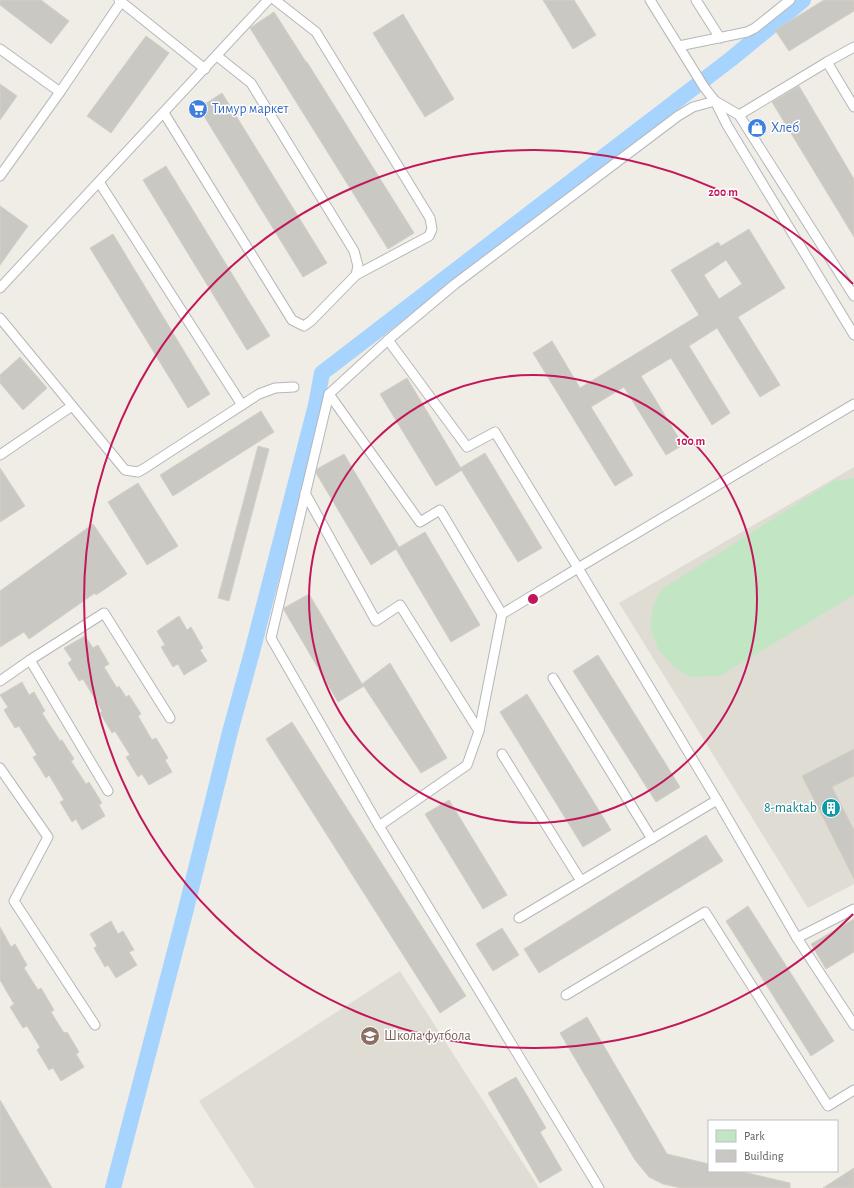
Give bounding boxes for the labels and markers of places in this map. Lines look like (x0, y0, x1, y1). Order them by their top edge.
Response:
supermarket icon: Тимур маркет (187, 98, 209, 120)
place label: Тимур маркет (212, 102, 289, 116)
shop icon: Хлеб (746, 117, 768, 139)
place label: Хлеб (771, 121, 799, 135)
centre of rings (526, 592, 540, 606)
building icon: 8-maktab (820, 797, 842, 819)
place label: 8-maktab (764, 801, 817, 815)
school or university icon: Школа футбола (359, 1025, 381, 1047)
place label: Школа футбола (384, 1029, 471, 1043)

